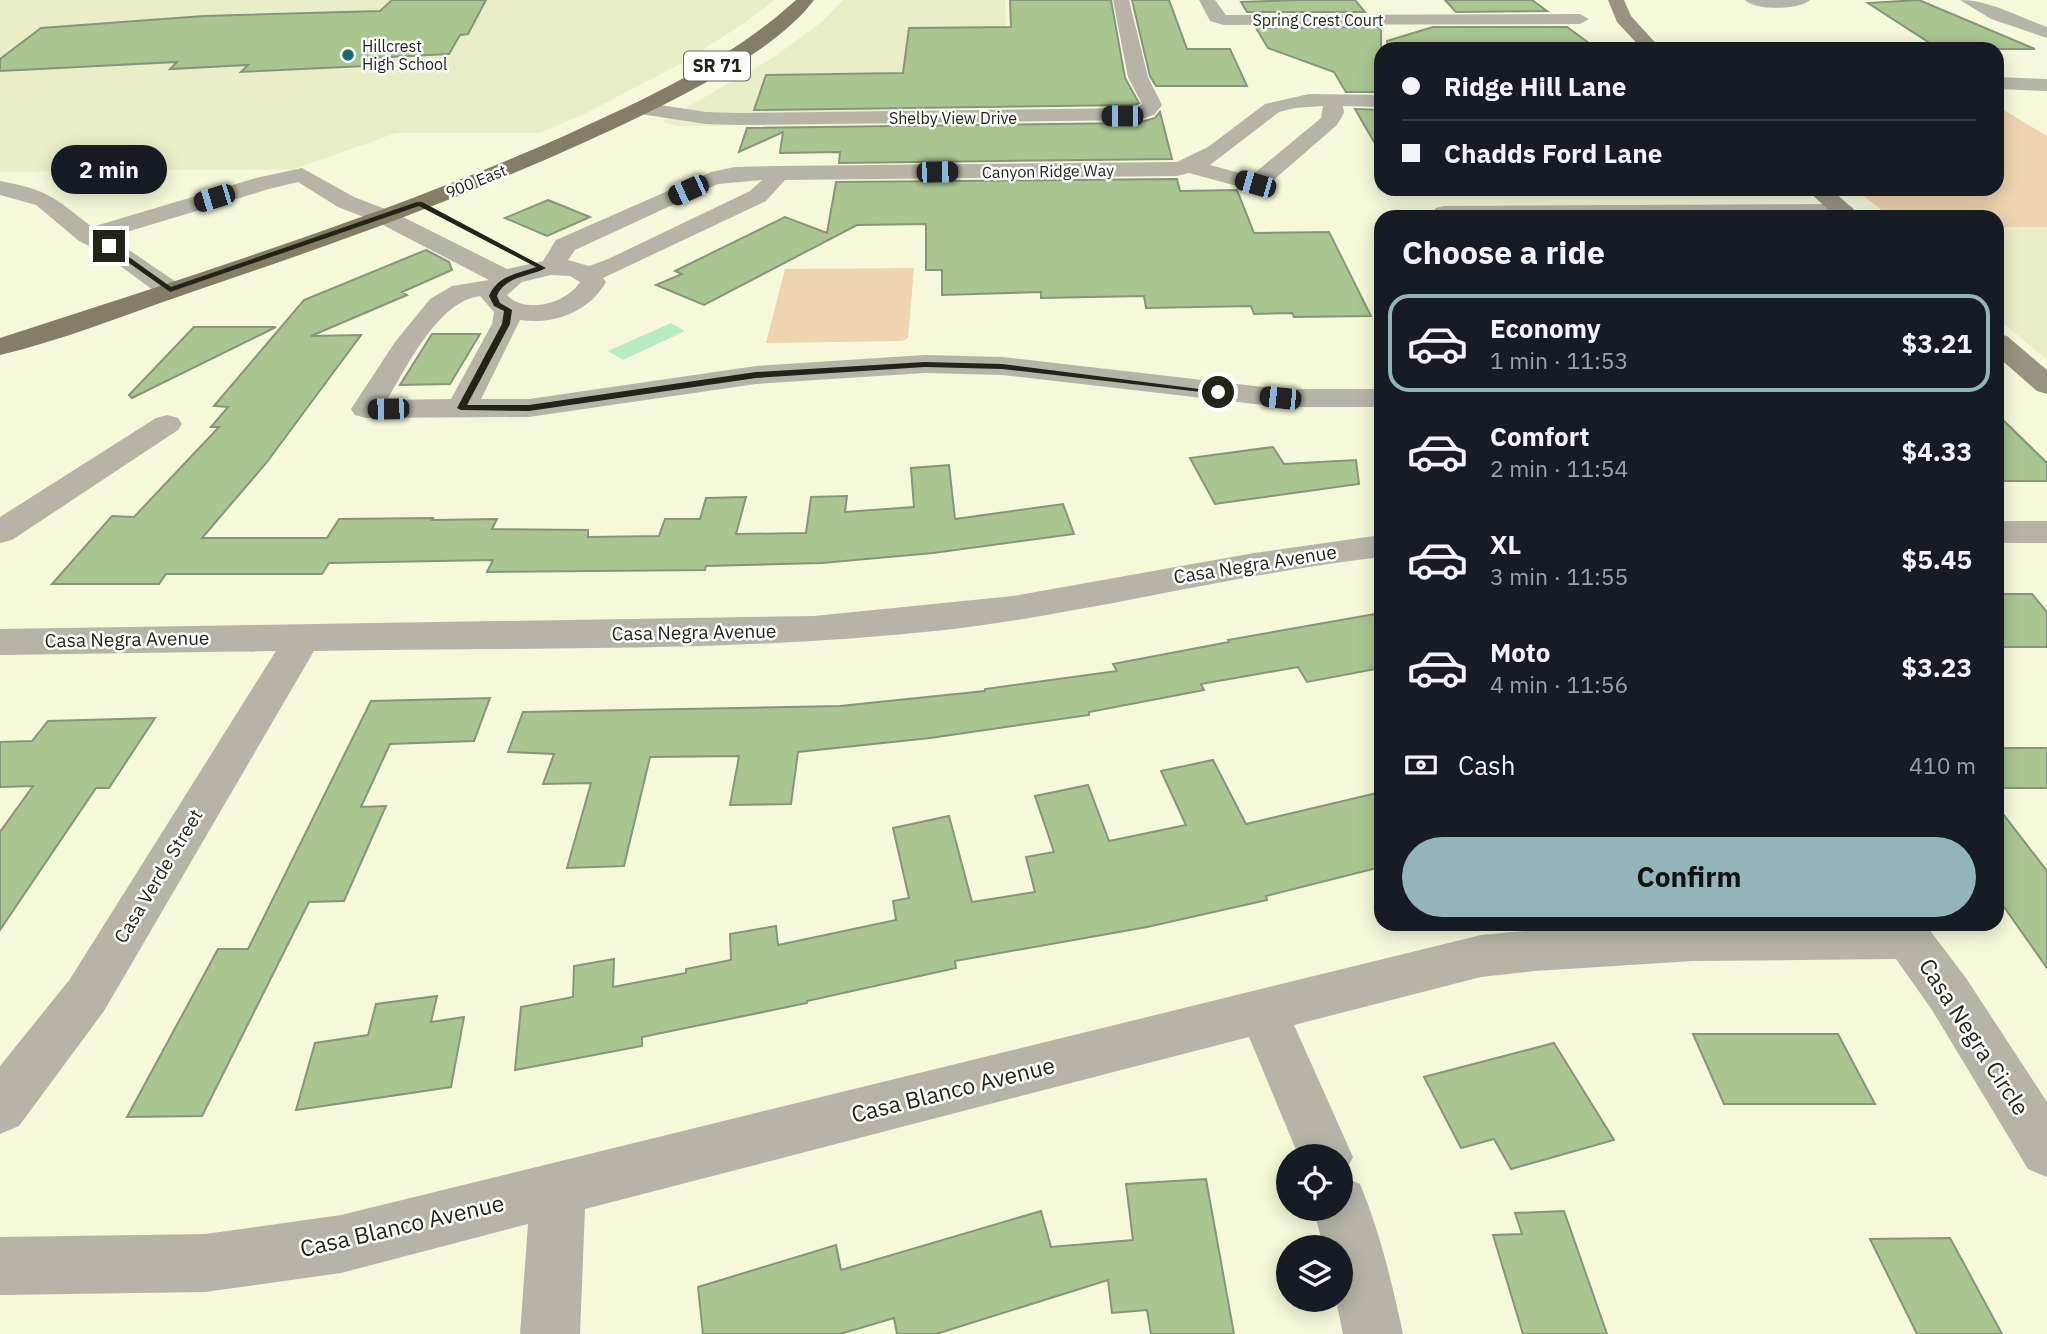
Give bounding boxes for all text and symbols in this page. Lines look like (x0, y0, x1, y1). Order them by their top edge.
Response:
street label: Spring Crest Court (1253, 10, 1383, 30)
place label: Hillcrest High School (362, 36, 447, 74)
marker: Hillcrest High School (340, 47, 356, 63)
road number: SR 71 (684, 52, 750, 80)
text: Ridge Hill Lane (1444, 69, 1626, 103)
car (1102, 106, 1144, 127)
street label: Shelby View Drive (889, 108, 1017, 128)
text: Chadds Ford Lane (1444, 136, 1662, 170)
callout: 2 min (51, 145, 167, 194)
text: 2 min (79, 154, 139, 184)
street label: 900 East (443, 160, 509, 202)
street label: Canyon Ridge Way (982, 160, 1114, 182)
car (916, 161, 959, 183)
car (1232, 168, 1279, 200)
car (665, 172, 712, 208)
car (191, 182, 238, 214)
route end (93, 230, 125, 262)
text: Choose a ride (1402, 231, 1605, 273)
text: Economy (1490, 311, 1601, 345)
icon: car (1406, 312, 1469, 375)
text: $3.21 (1902, 326, 1972, 360)
text: 1 min · 11:53 (1490, 345, 1628, 375)
route start (1202, 376, 1234, 408)
car (1259, 385, 1302, 411)
car (367, 398, 410, 420)
text: Comfort (1490, 419, 1589, 453)
icon: car (1406, 420, 1469, 483)
text: $4.33 (1902, 434, 1972, 468)
text: 2 min · 11:54 (1490, 453, 1628, 483)
text: XL (1490, 527, 1521, 561)
icon: car (1406, 528, 1469, 591)
street label: Casa Negra Avenue (1172, 539, 1338, 589)
text: $5.45 (1902, 542, 1972, 576)
text: 3 min · 11:55 (1490, 561, 1628, 591)
street label: Casa Negra Avenue (611, 619, 777, 645)
street label: Casa Negra Avenue (44, 626, 210, 652)
text: Moto (1490, 635, 1550, 669)
icon: car (1406, 636, 1469, 699)
text: $3.23 (1902, 650, 1972, 684)
text: 4 min · 11:56 (1490, 669, 1628, 699)
icon: cash (1402, 746, 1440, 784)
text: Cash (1458, 748, 1515, 782)
text: 410 m (1909, 750, 1976, 780)
street label: Casa Verde Street (109, 805, 207, 947)
button: Confirm (1402, 837, 1976, 917)
street label: Casa Negra Circle (1913, 952, 2037, 1121)
street label: Casa Blanco Avenue (848, 1049, 1058, 1129)
map controls (1276, 1144, 1353, 1312)
button: locate (1276, 1144, 1353, 1221)
street label: Casa Blanco Avenue (297, 1187, 507, 1263)
button: layers (1276, 1235, 1353, 1312)

